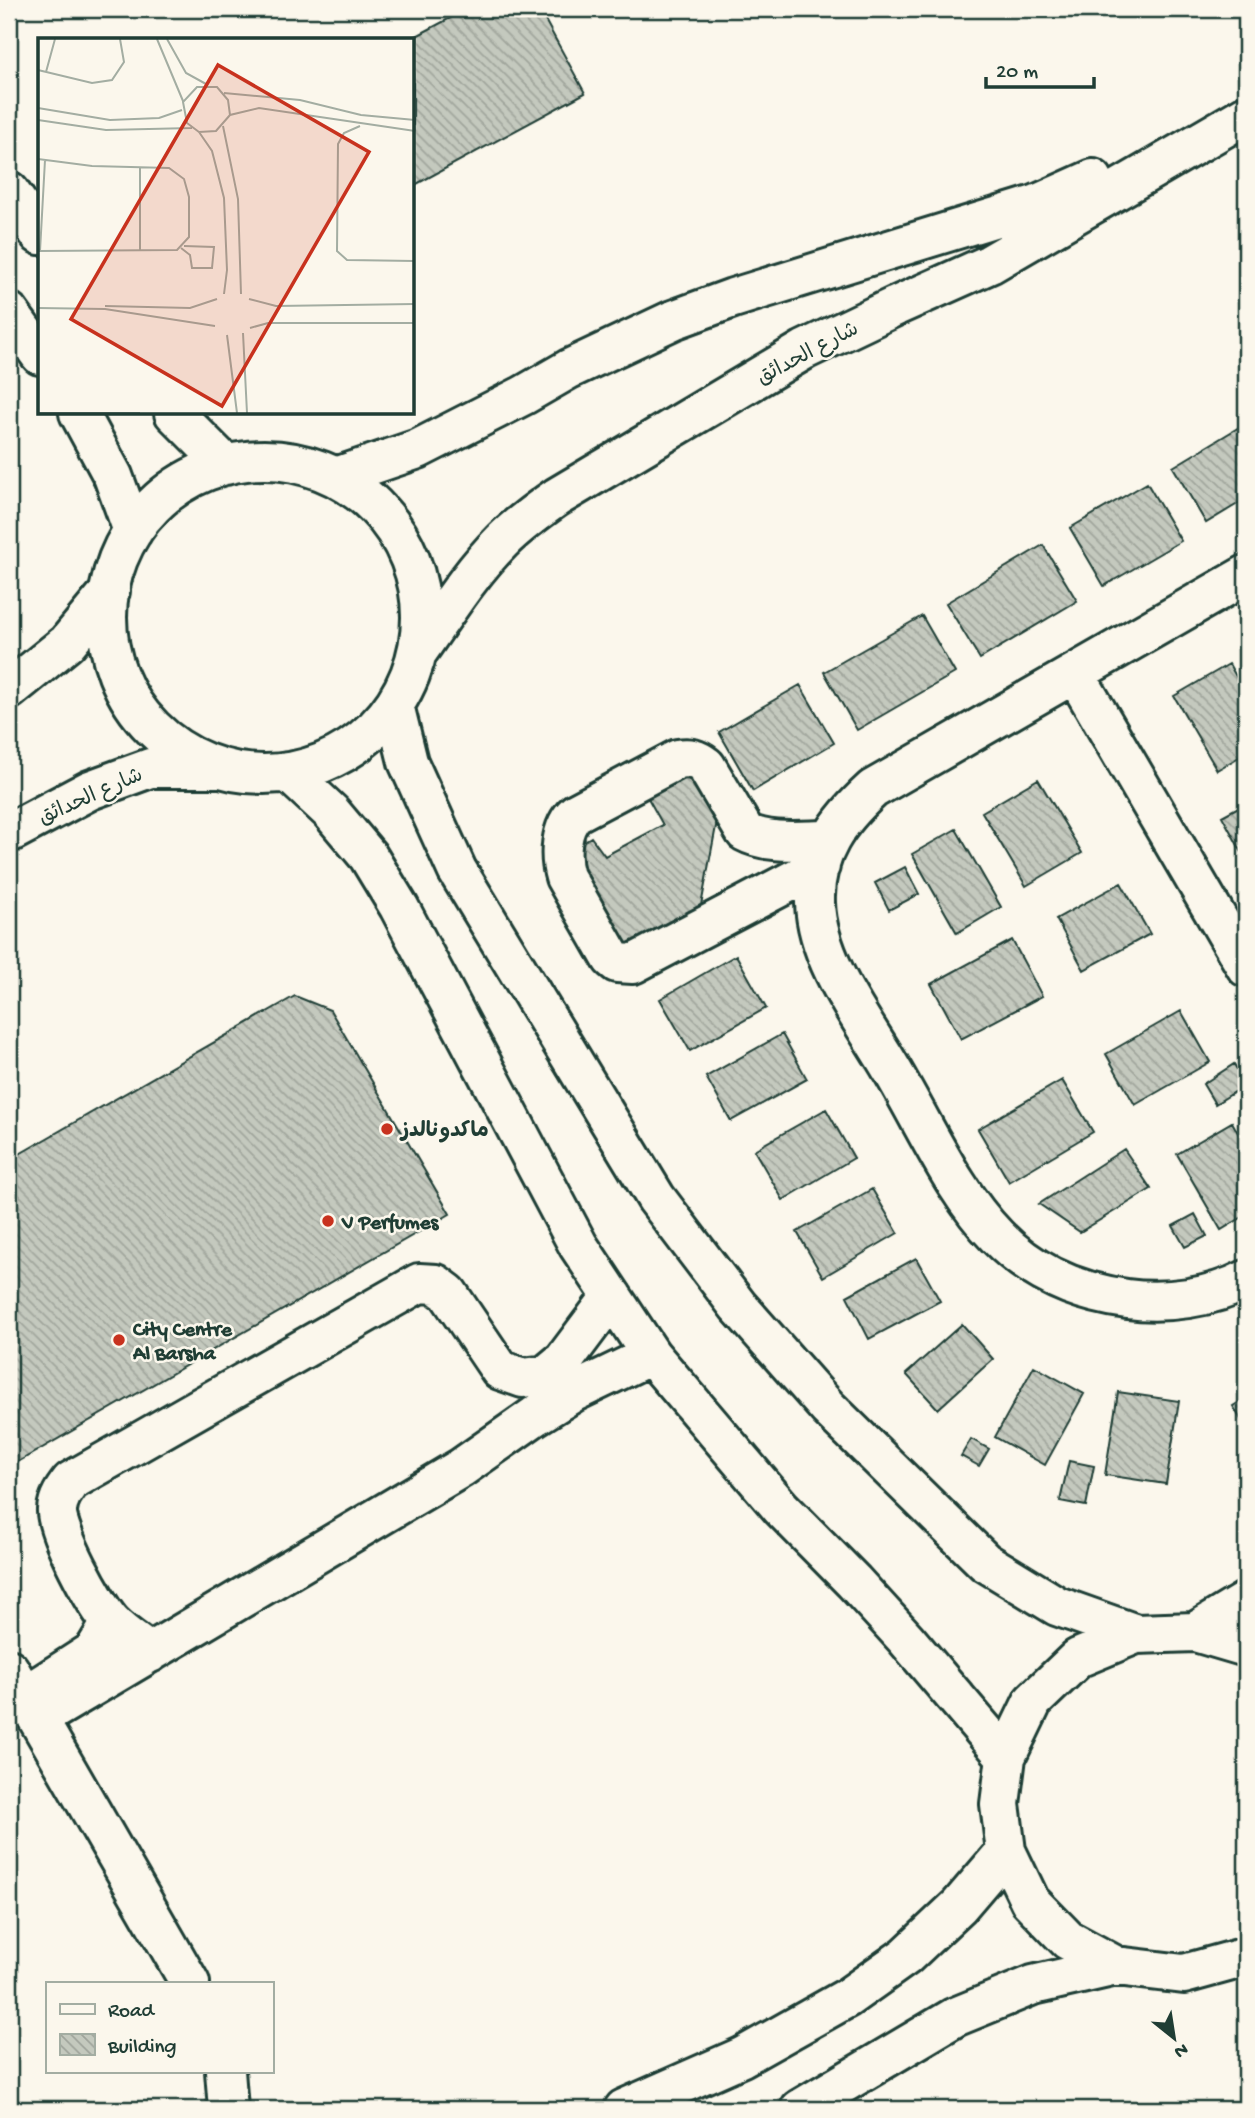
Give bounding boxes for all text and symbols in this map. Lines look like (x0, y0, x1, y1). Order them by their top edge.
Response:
inset map (38, 38, 415, 415)
scale bar (986, 46, 1094, 90)
text: 20 m (996, 61, 1038, 86)
street label: شارع الحدائق (754, 318, 864, 392)
street label: شارع الحدائق (35, 764, 147, 832)
place label: ماكدونالدز (399, 1120, 489, 1145)
marker: ماكدونالدز (379, 1121, 395, 1137)
place label: V Perfumes (341, 1212, 440, 1237)
marker: V Perfumes (320, 1213, 336, 1229)
place label: City Centre Al Barsha (132, 1319, 233, 1368)
marker: City Centre Al Barsha (111, 1332, 127, 1348)
legend (46, 1982, 273, 2072)
text: Road (108, 2000, 156, 2025)
north arrow (1140, 2002, 1210, 2072)
text: Building (107, 2036, 177, 2061)
text: N (1170, 2037, 1192, 2063)

